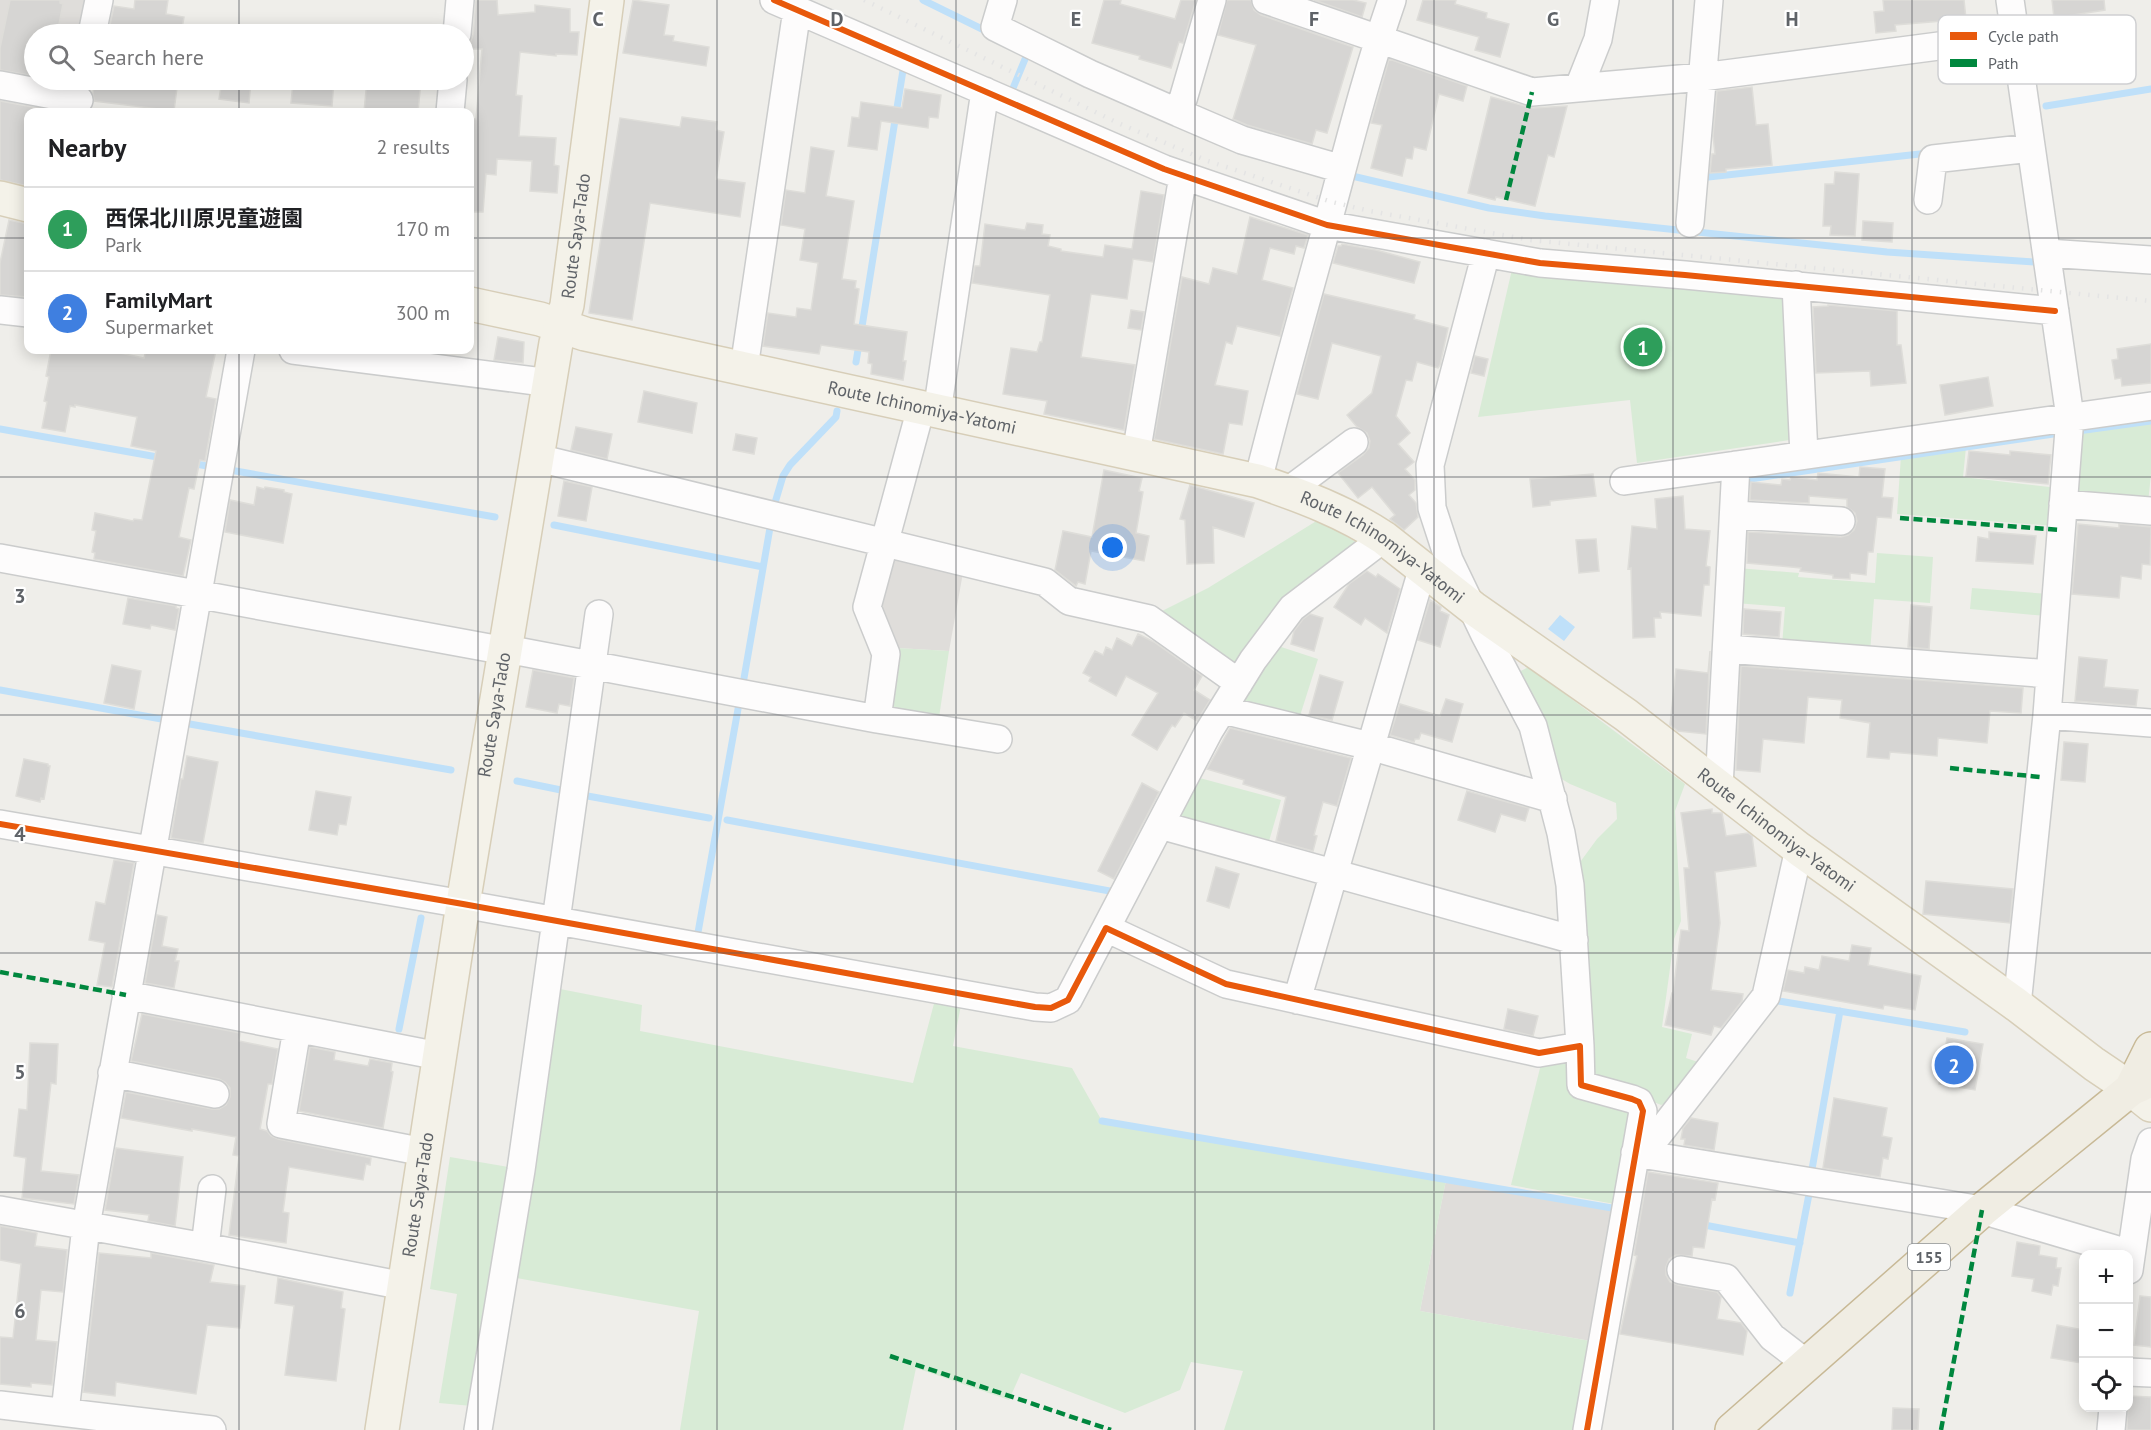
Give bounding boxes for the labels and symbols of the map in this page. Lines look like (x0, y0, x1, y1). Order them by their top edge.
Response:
text: C (592, 6, 604, 32)
text: D (831, 6, 844, 32)
text: E (1071, 6, 1081, 32)
text: F (1309, 6, 1319, 32)
text: G (1547, 6, 1559, 32)
text: H (1785, 6, 1799, 32)
legend (1938, 15, 2136, 84)
text: Cycle path (1988, 26, 2059, 46)
text: Path (1988, 53, 2019, 73)
street label: Route Saya-Tado (556, 172, 595, 300)
pin: 1 (1624, 324, 1662, 370)
street label: Route Ichinomiya-Yatomi (826, 375, 1019, 439)
street label: Route Ichinomiya-Yatomi (1297, 485, 1470, 608)
your location (1098, 533, 1127, 562)
text: 3 (14, 583, 26, 609)
street label: Route Saya-Tado (472, 651, 516, 779)
street label: Route Ichinomiya-Yatomi (1693, 763, 1860, 897)
text: 4 (14, 821, 26, 847)
pin: 2 (1934, 1042, 1974, 1088)
text: 5 (14, 1059, 26, 1085)
street label: Route Saya-Tado (397, 1131, 439, 1259)
road number: 155 (1908, 1244, 1950, 1270)
text: 6 (14, 1298, 26, 1324)

